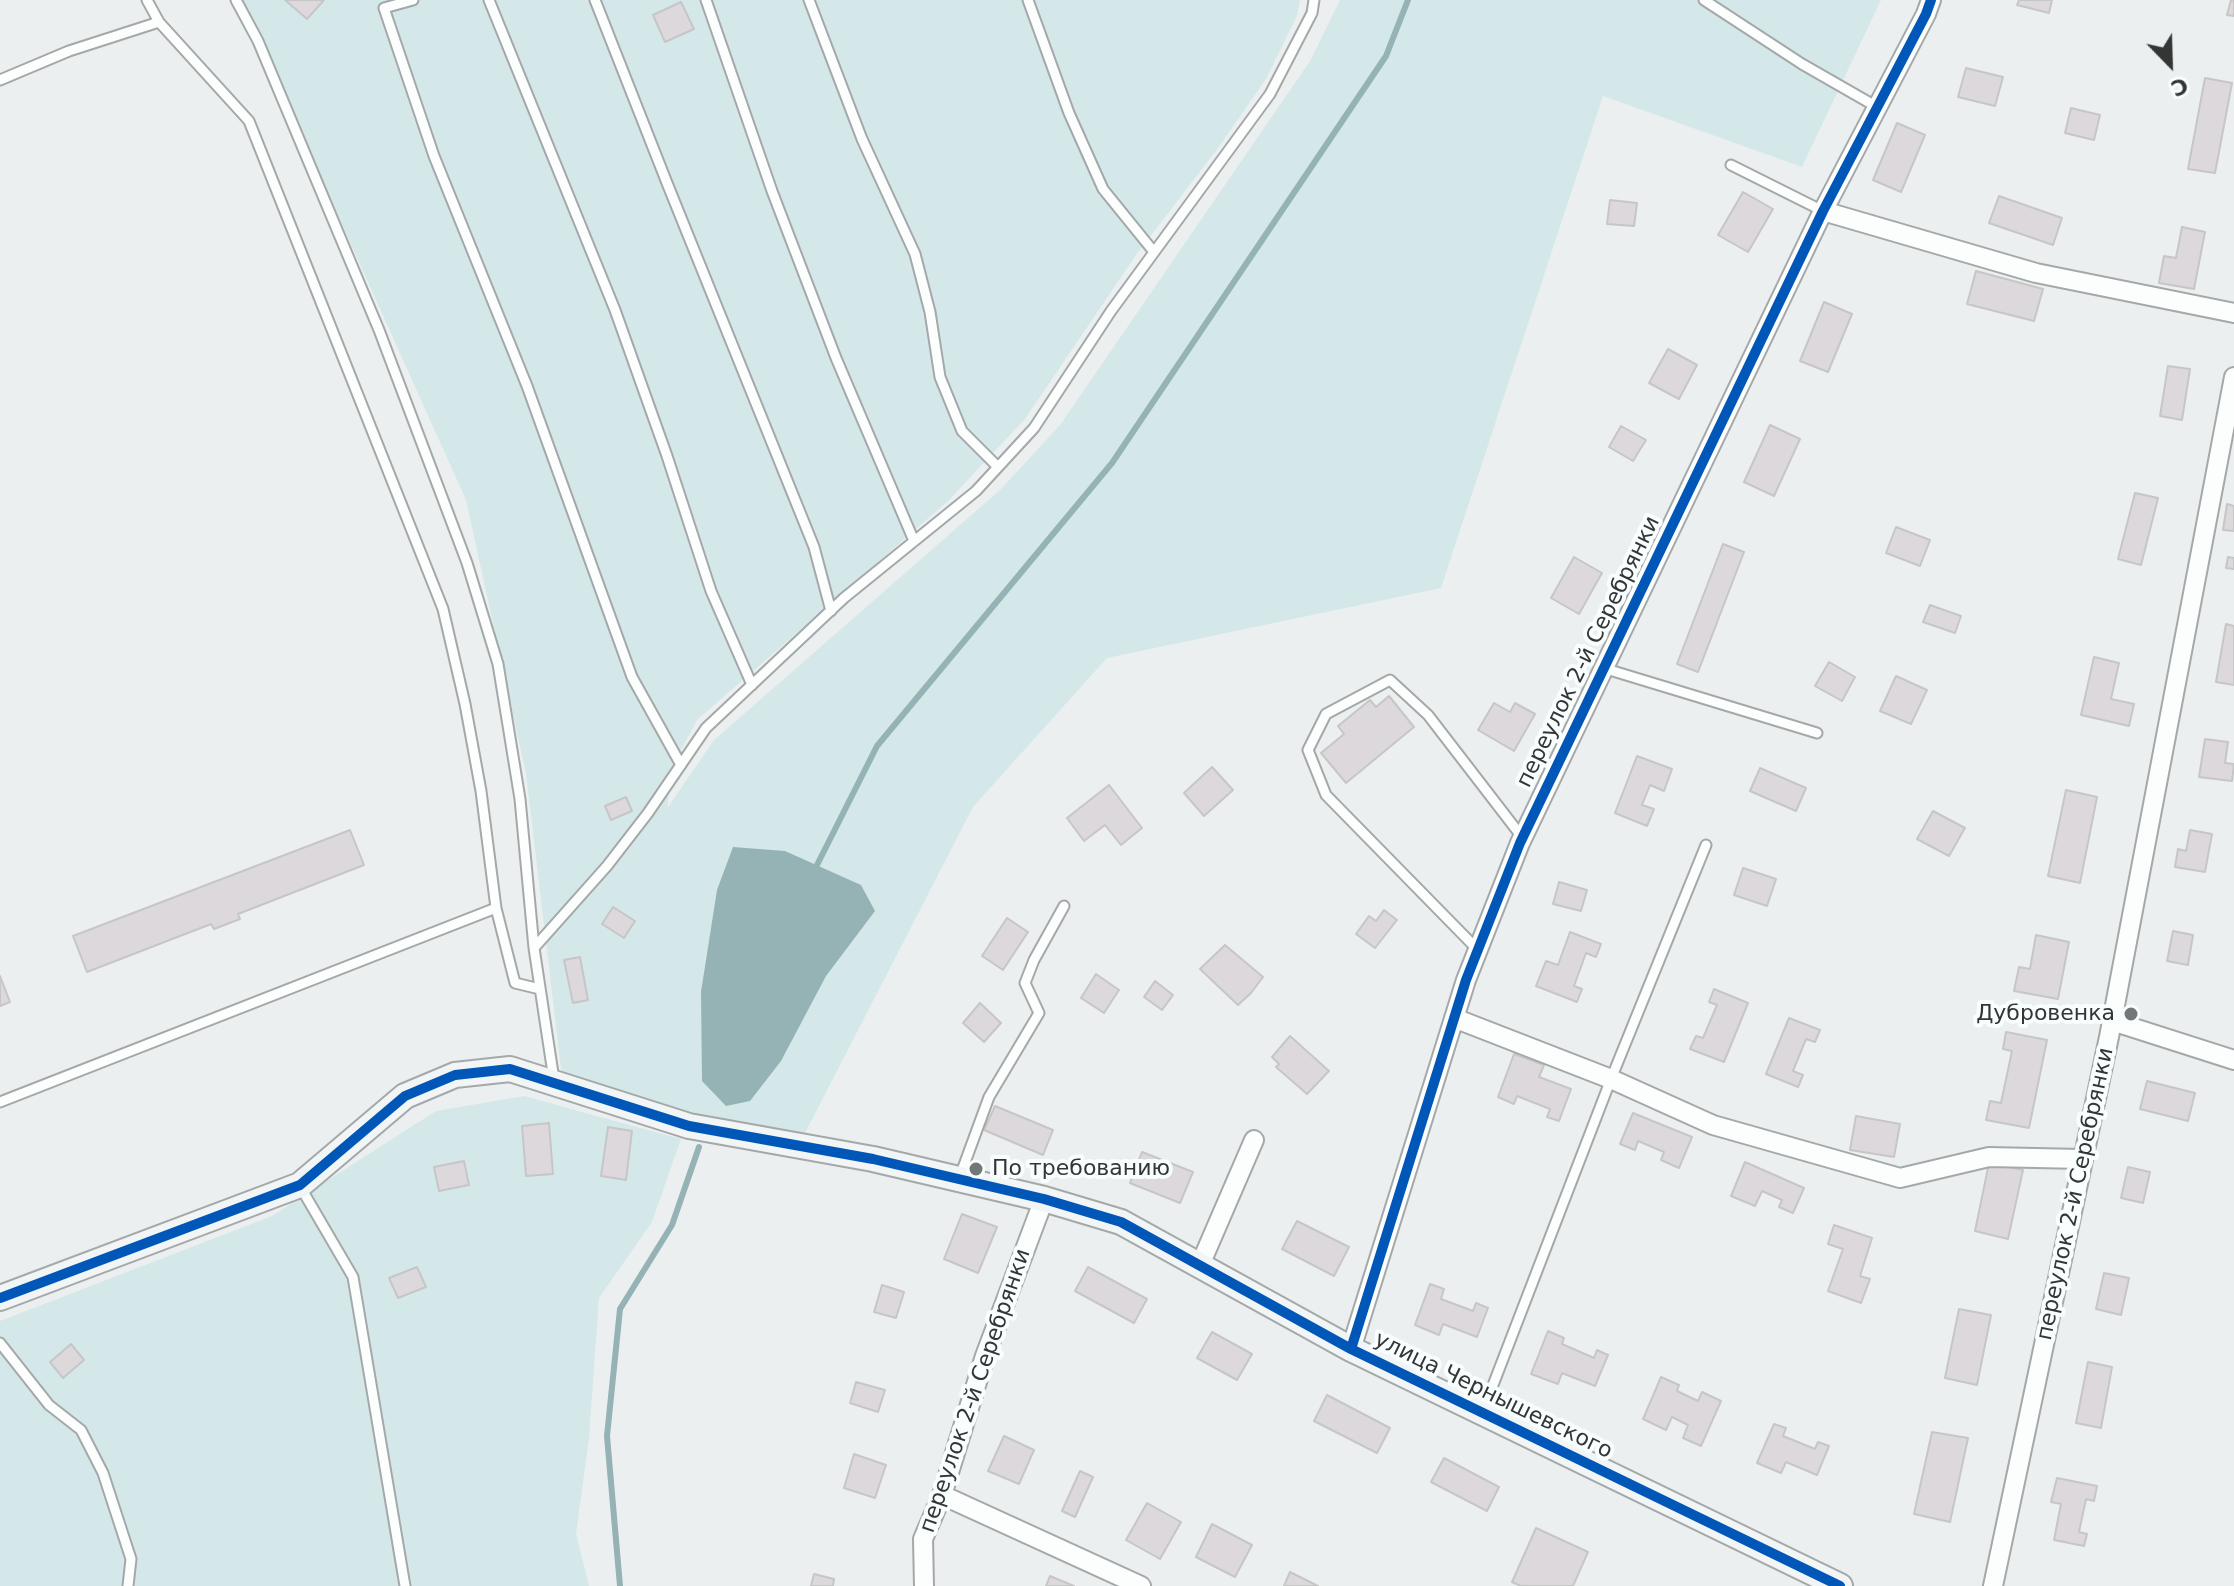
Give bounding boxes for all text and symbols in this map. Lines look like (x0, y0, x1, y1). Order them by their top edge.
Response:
north arrow (2130, 24, 2210, 104)
text: С (2167, 72, 2192, 101)
street label: переулок 2-й Серебрянки (1512, 512, 1666, 792)
place label: Дубровенка (1976, 1001, 2115, 1027)
marker: Дубровенка (2122, 1005, 2140, 1023)
street label: переулок 2-й Серебрянки (2032, 1045, 2120, 1343)
place label: По требованию (992, 1156, 1170, 1182)
marker: По требованию (967, 1160, 985, 1178)
street label: переулок 2-й Серебрянки (915, 1246, 1037, 1536)
street label: улица Чернышевского (1370, 1327, 1616, 1465)

